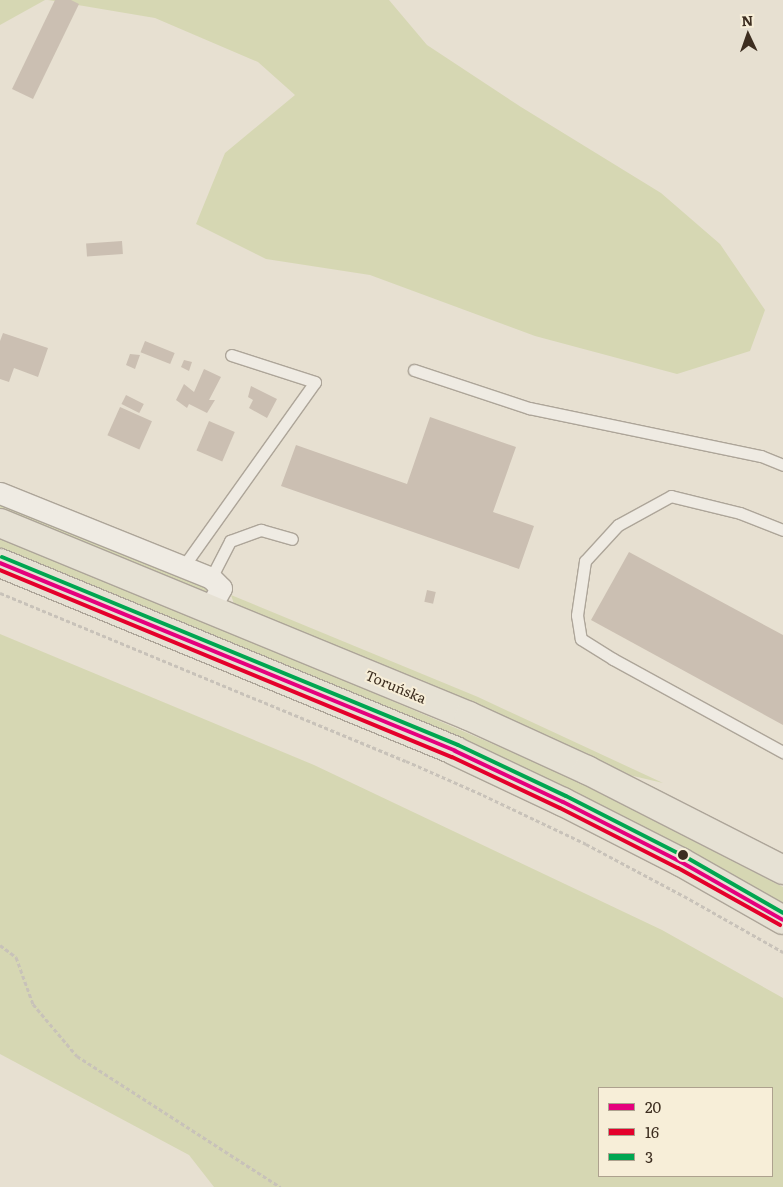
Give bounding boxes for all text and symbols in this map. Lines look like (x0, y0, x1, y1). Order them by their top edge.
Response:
north arrow (723, 10, 773, 60)
text: N (741, 10, 754, 30)
street label: Toruńska (363, 666, 429, 706)
unlabelled marker (678, 850, 688, 860)
legend (598, 1087, 773, 1177)
text: 20 (645, 1095, 661, 1118)
text: 16 (645, 1120, 659, 1143)
text: 3 (645, 1145, 653, 1168)

